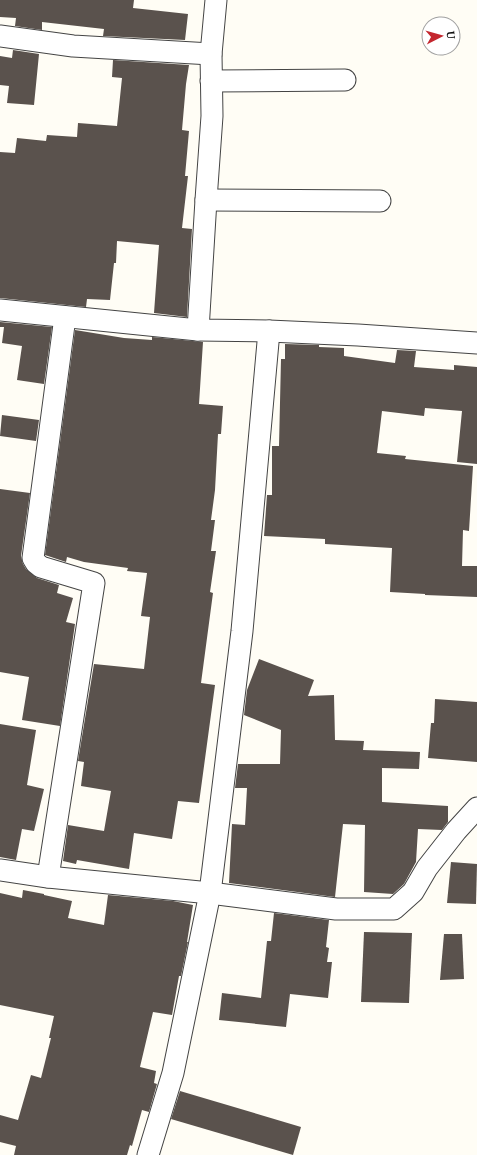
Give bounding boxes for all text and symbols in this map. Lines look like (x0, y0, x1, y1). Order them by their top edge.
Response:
north arrow (421, 16, 461, 56)
text: U (444, 30, 458, 40)

